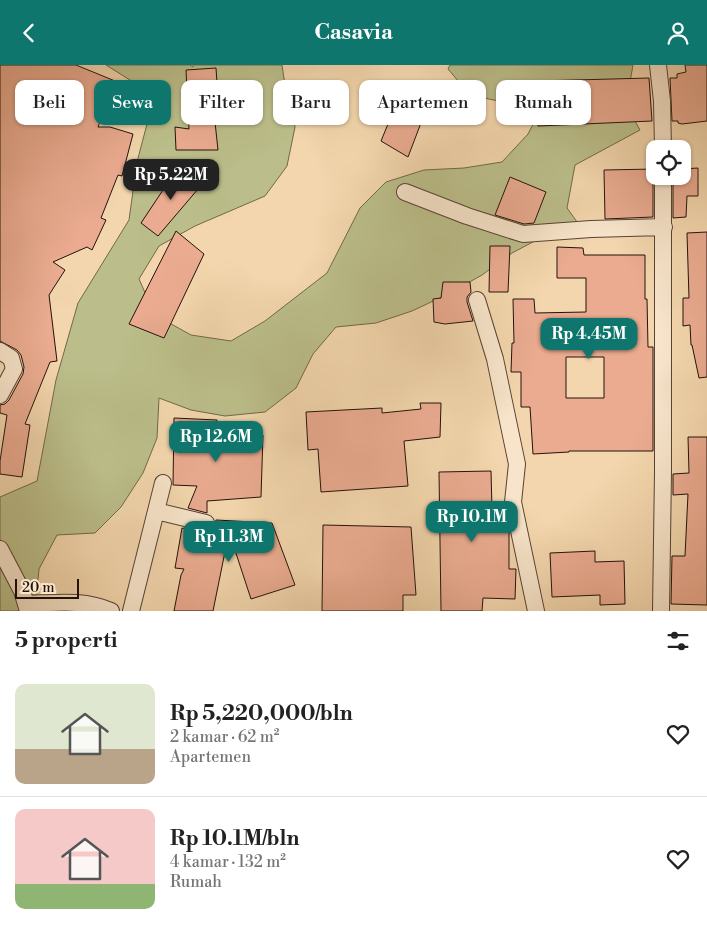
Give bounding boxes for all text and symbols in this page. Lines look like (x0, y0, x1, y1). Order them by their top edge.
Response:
icon: back (15, 19, 43, 47)
text: Casavia (314, 19, 393, 46)
icon: person (664, 19, 692, 47)
chip: Beli (15, 80, 84, 125)
chip: Sewa (94, 80, 171, 125)
chip: Filter (181, 80, 263, 125)
chip: Baru (273, 80, 349, 125)
chip: Apartemen (359, 80, 486, 125)
chip: Rumah (496, 80, 591, 125)
map controls (646, 140, 691, 185)
button: locate (646, 140, 691, 185)
pin: Rp 5.22M (119, 159, 223, 201)
text: Rp 5.22M (134, 165, 208, 185)
pin: Rp 4.45M (537, 317, 641, 360)
text: Rp 4.45M (551, 324, 627, 344)
pin: Rp 12.6M (164, 421, 268, 463)
text: Rp 12.6M (180, 427, 252, 447)
pin: Rp 10.1M (420, 501, 524, 543)
text: Rp 10.1M (437, 507, 507, 527)
pin: Rp 11.3M (177, 521, 281, 563)
text: Rp 11.3M (194, 527, 264, 547)
scale bar (15, 576, 79, 599)
text: 20 m (22, 579, 54, 597)
icon: filters (664, 627, 692, 655)
text: 5 properti (15, 628, 117, 654)
text: Rp 5,220,000/bln (170, 701, 353, 727)
icon: home (55, 704, 115, 764)
icon: heart (664, 720, 692, 748)
text: 2 kamar · 62 m² (170, 727, 279, 747)
text: Apartemen (170, 747, 251, 767)
text: Rp 10.1M/bln (170, 826, 299, 852)
icon: home (55, 829, 115, 889)
icon: heart (664, 845, 692, 873)
text: 4 kamar · 132 m² (170, 852, 286, 872)
text: Rumah (170, 872, 222, 892)

